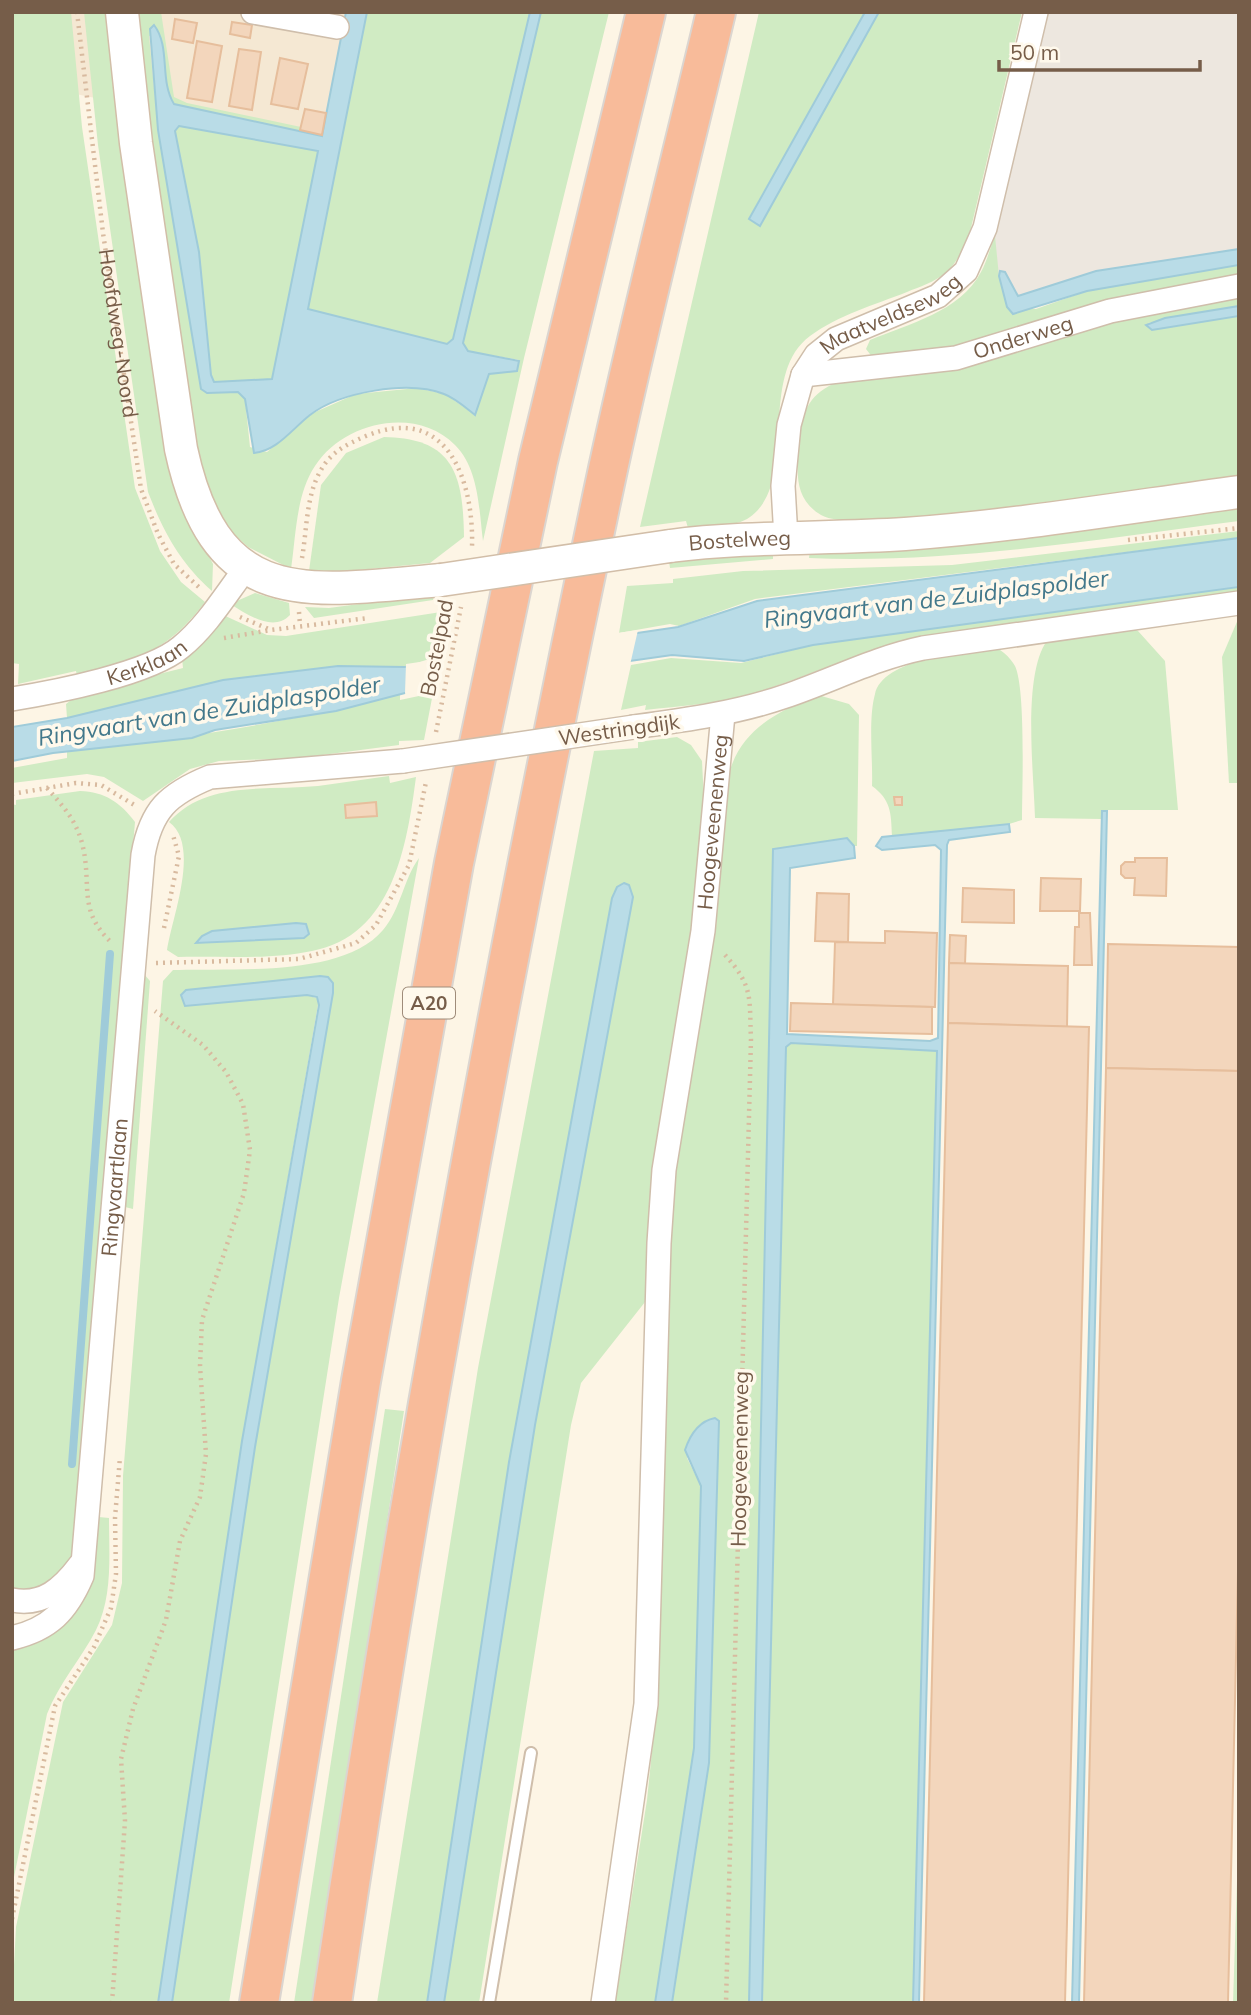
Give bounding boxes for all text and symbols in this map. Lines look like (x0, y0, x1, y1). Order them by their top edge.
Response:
scale bar (999, 28, 1200, 72)
text: 50 m (1010, 39, 1059, 65)
street label: Hoofdweg-Noord (94, 247, 144, 419)
street label: Maatveldseweg (814, 268, 966, 359)
street label: Onderweg (970, 309, 1076, 364)
street label: Bostelweg (687, 524, 791, 556)
water label: Ringvaart van de Zuidplaspolder (762, 563, 1111, 634)
street label: Bostelpad (414, 597, 458, 698)
street label: Kerklaan (103, 633, 192, 690)
water label: Ringvaart van de Zuidplaspolder (36, 669, 384, 752)
street label: Westringdijk (557, 708, 681, 750)
street label: Hoogeveenenweg (691, 733, 733, 911)
road number: A20 (403, 987, 455, 1018)
street label: Ringvaartlaan (95, 1117, 133, 1257)
street label: Hoogeveenenweg (724, 1371, 754, 1547)

